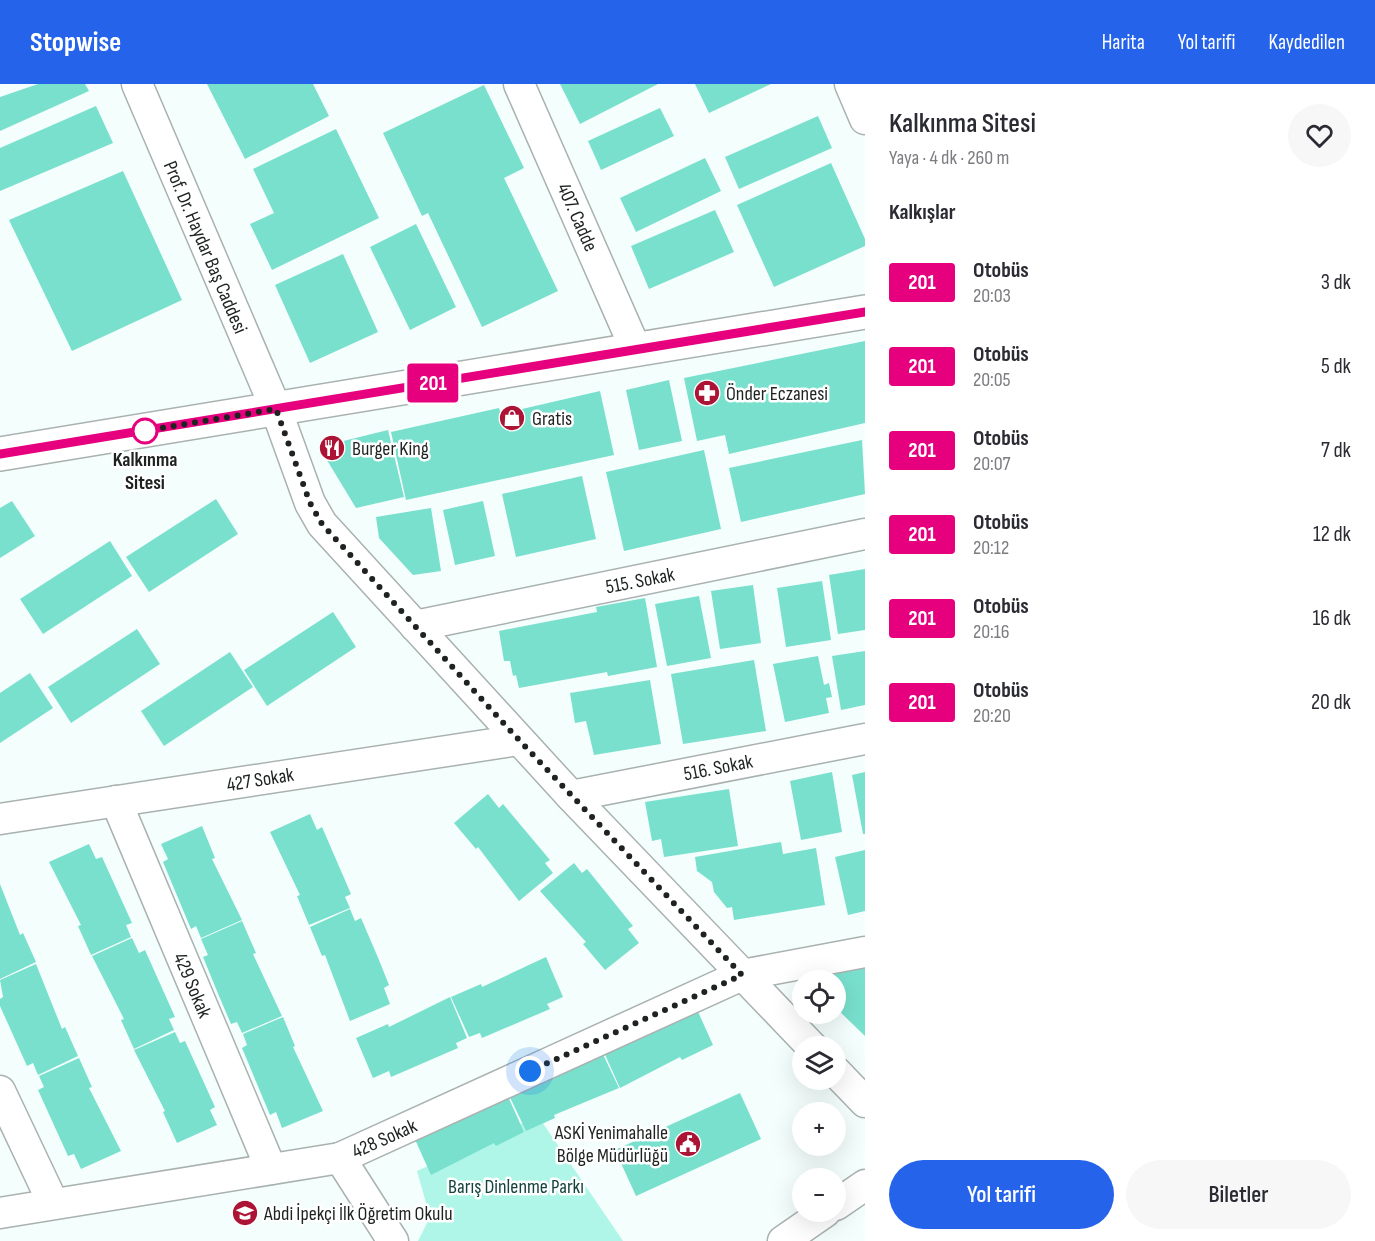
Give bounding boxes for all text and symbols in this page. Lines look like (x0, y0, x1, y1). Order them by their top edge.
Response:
text: Stopwise (30, 26, 121, 59)
text: Harita (1102, 30, 1145, 55)
text: Yol tarifi (1178, 30, 1236, 55)
text: Kaydedilen (1269, 30, 1345, 55)
button: heart (1288, 104, 1351, 167)
text: Kalkınma Sitesi (889, 107, 1036, 140)
text: Yaya · 4 dk · 260 m (889, 146, 1009, 170)
street label: Prof. Dr. Haydar Baş Caddesi (158, 157, 252, 337)
street label: 407. Cadde (551, 180, 603, 255)
text: Kalkışlar (889, 199, 956, 226)
text: Otobüs (973, 257, 1029, 284)
text: 3 dk (1321, 269, 1351, 296)
text: 201 (908, 270, 936, 295)
text: 20:03 (973, 284, 1011, 308)
text: Otobüs (973, 341, 1029, 368)
text: 5 dk (1321, 353, 1351, 380)
text: 201 (908, 354, 936, 379)
line badge: 201 (398, 364, 468, 402)
text: 20:05 (973, 368, 1011, 392)
text: 201 (419, 371, 447, 396)
pharmacy icon: Önder Eczanesi (692, 378, 722, 408)
place label: Önder Eczanesi (726, 382, 828, 406)
shop icon: Gratis (497, 403, 527, 433)
place label: Gratis (532, 407, 572, 431)
marker: Kalkınma Sitesi (132, 418, 158, 444)
text: Otobüs (973, 425, 1029, 452)
restaurant icon: Burger King (317, 433, 347, 463)
place label: Burger King (352, 437, 429, 461)
text: 7 dk (1321, 437, 1351, 464)
text: 201 (908, 438, 936, 463)
place label: Kalkınma Sitesi (113, 448, 177, 495)
text: 20:07 (973, 452, 1011, 476)
text: Otobüs (973, 509, 1029, 536)
text: 12 dk (1313, 521, 1351, 548)
text: 201 (908, 522, 936, 547)
text: 20:12 (973, 536, 1009, 560)
street label: 515. Sokak (604, 562, 677, 599)
text: Otobüs (973, 593, 1029, 620)
text: 16 dk (1313, 605, 1351, 632)
text: 201 (908, 606, 936, 631)
text: 20:16 (973, 620, 1009, 644)
text: Otobüs (973, 677, 1029, 704)
text: 20 dk (1311, 689, 1351, 716)
text: 201 (908, 690, 936, 715)
text: 20:20 (973, 704, 1011, 728)
street label: 516. Sokak (681, 749, 755, 786)
street label: 427 Sokak (225, 763, 296, 797)
street label: 429 Sokak (168, 949, 217, 1022)
map controls (792, 970, 846, 1222)
button: locate (792, 970, 846, 1024)
button: layers (792, 1036, 846, 1090)
your location (515, 1056, 545, 1086)
button: + (792, 1102, 846, 1156)
street label: 428 Sokak (348, 1114, 421, 1164)
place label: ASKİ Yenimahalle Bölge Müdürlüğü (554, 1121, 668, 1168)
public building icon: ASKİ Yenimahalle Bölge Müdürlüğü (673, 1129, 703, 1159)
button: Yol tarifi (889, 1160, 1114, 1229)
button: Biletler (1126, 1160, 1351, 1229)
button: − (792, 1168, 846, 1222)
park label: Barış Dinlenme Parkı (448, 1175, 584, 1199)
school or university icon: Abdi İpekçi İlk Öğretim Okulu (230, 1198, 260, 1228)
place label: Abdi İpekçi İlk Öğretim Okulu (263, 1202, 453, 1226)

